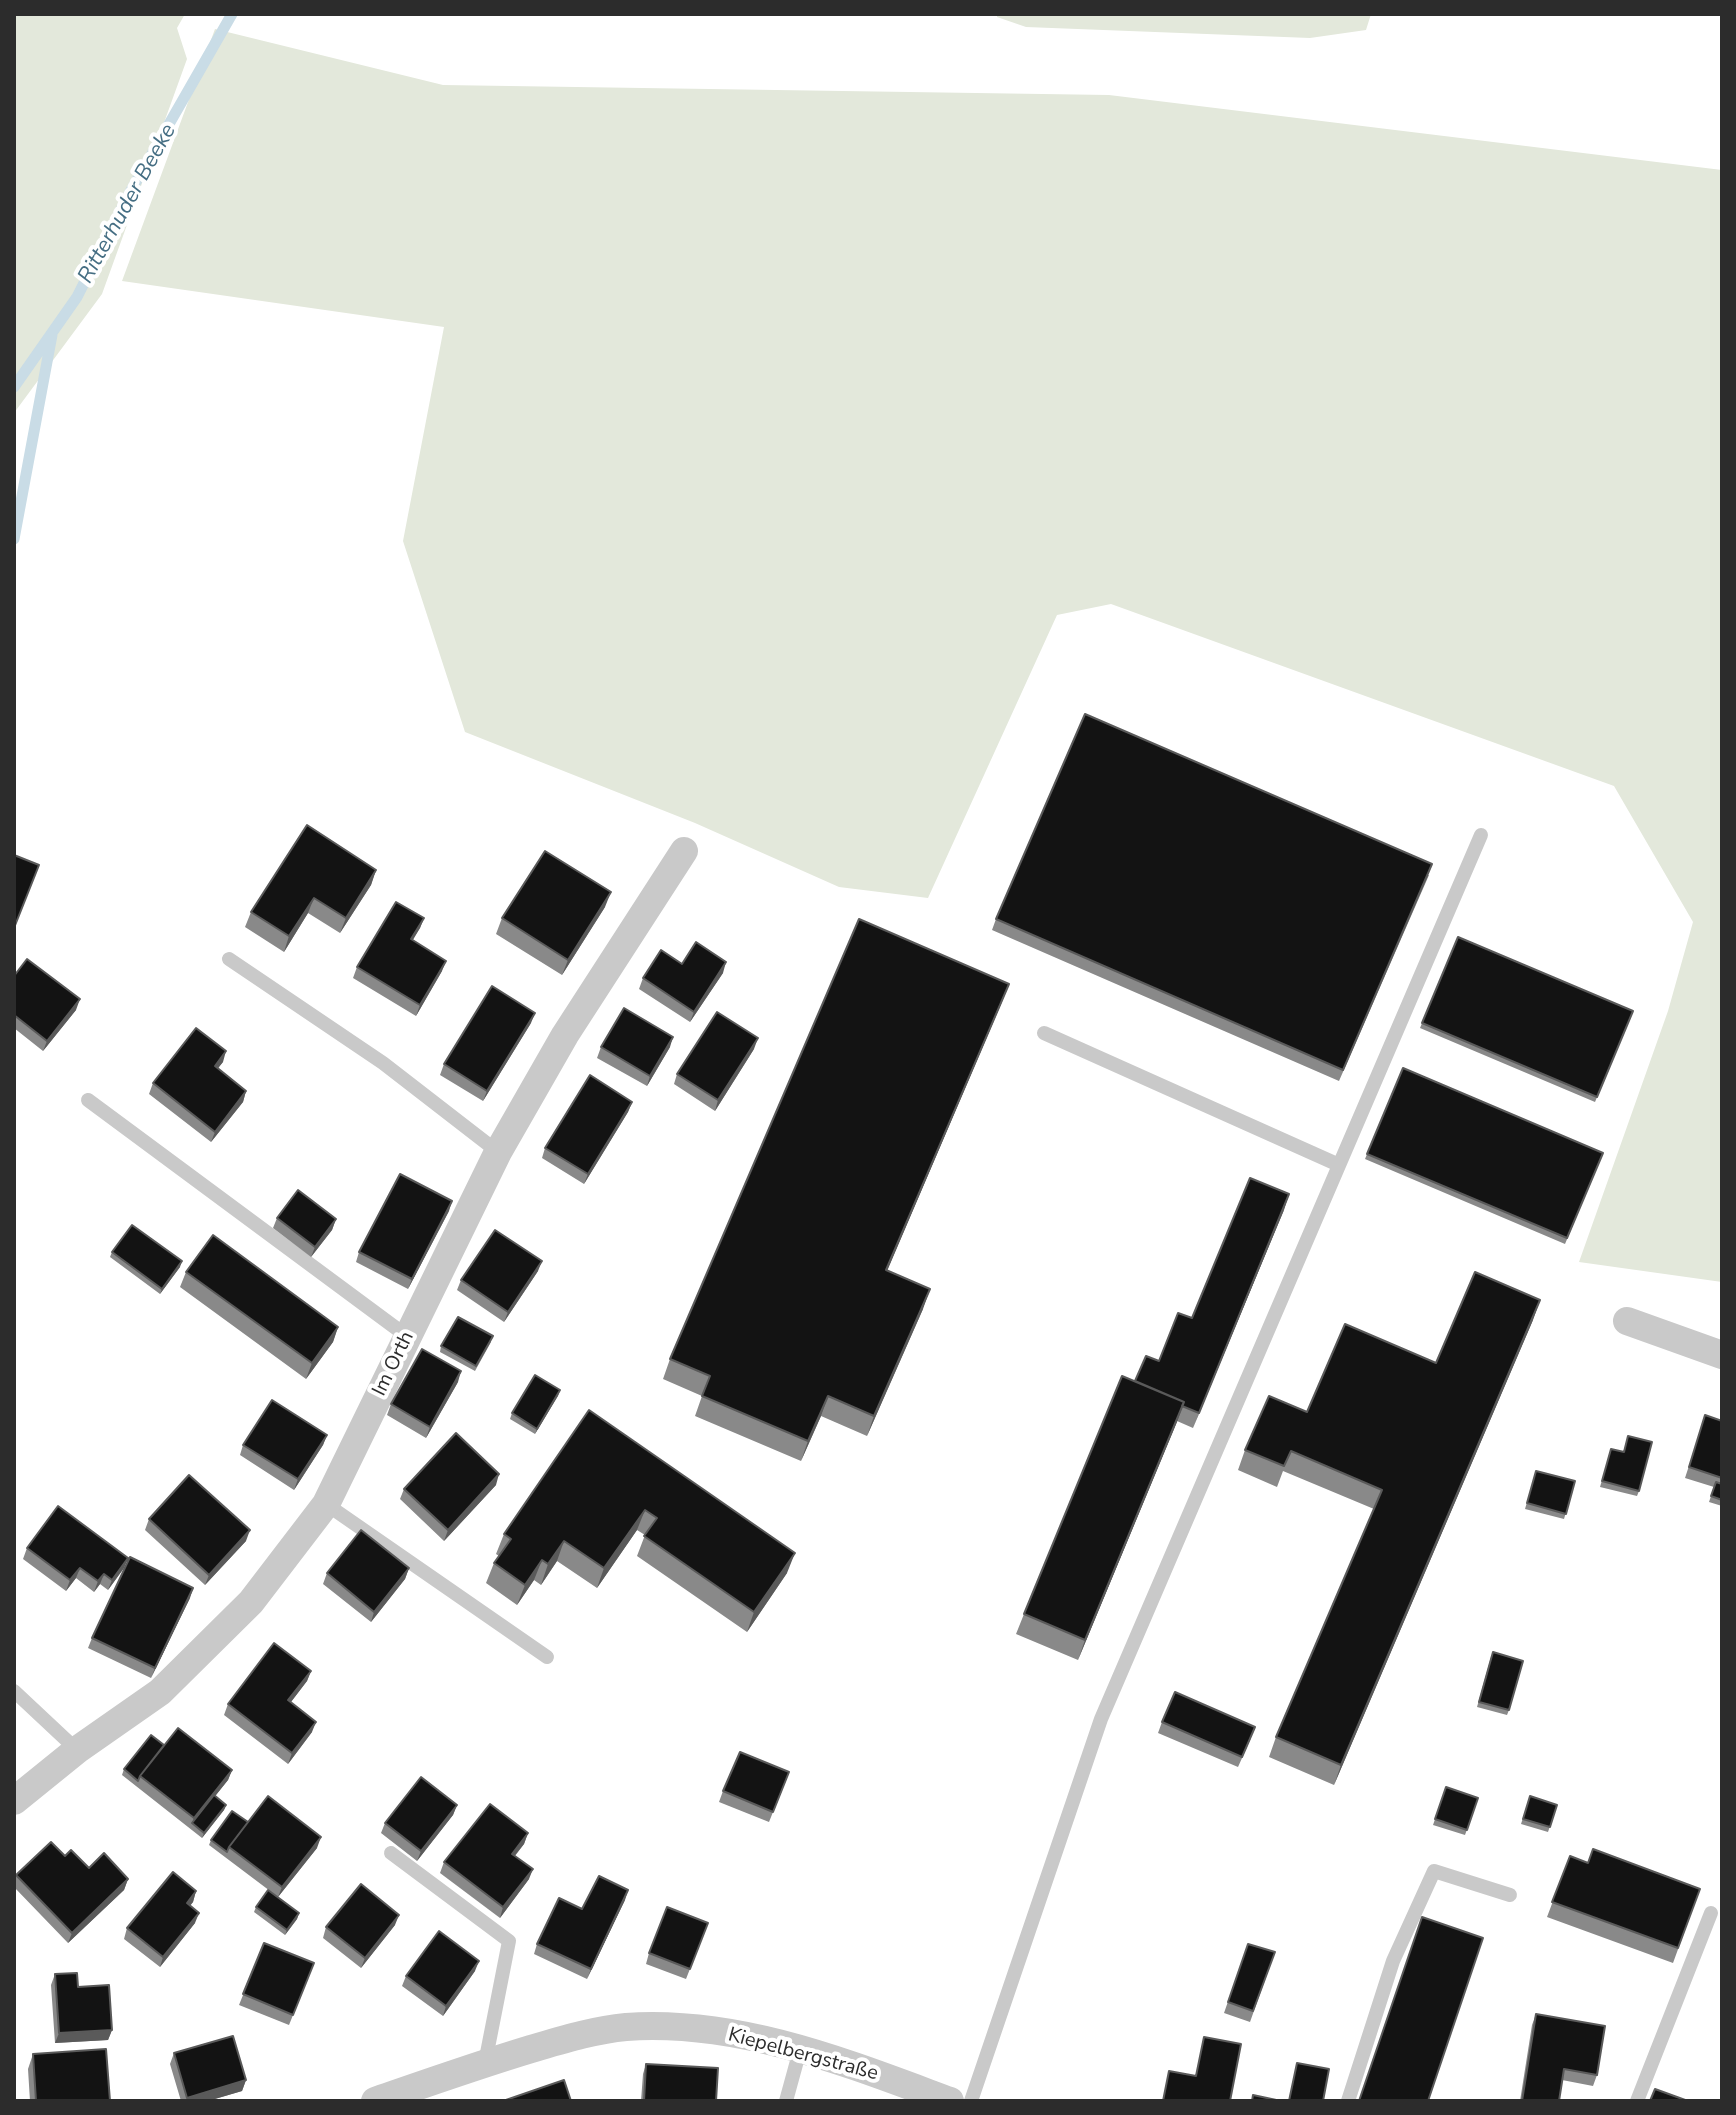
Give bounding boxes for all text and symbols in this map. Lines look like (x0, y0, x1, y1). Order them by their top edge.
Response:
water label: Ritterhuder Beeke (73, 120, 183, 288)
street label: Im Orth (368, 1328, 420, 1400)
street label: Kiepelbergstraße (725, 2023, 881, 2087)

